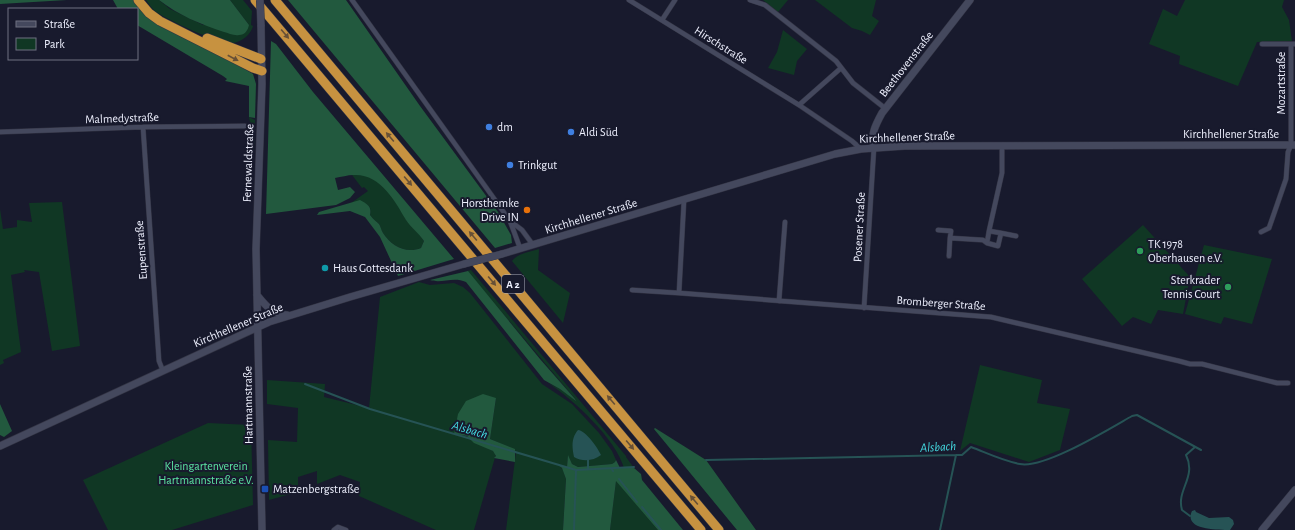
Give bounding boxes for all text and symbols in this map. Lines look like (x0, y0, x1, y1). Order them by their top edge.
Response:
legend (8, 8, 138, 60)
text: Straße (44, 18, 75, 30)
street label: Hirschstraße (692, 24, 750, 66)
one-way arrow (280, 29, 289, 40)
street label: Beethovenstraße (877, 29, 935, 99)
text: Park (44, 38, 65, 50)
street label: Mozartstraße (1275, 52, 1287, 114)
one-way arrow (228, 55, 239, 61)
street label: Malmedystraße (85, 111, 159, 126)
place label: dm (497, 121, 513, 133)
marker: dm (484, 122, 494, 132)
street label: Fernewaldstraße (241, 124, 255, 202)
place label: Aldi Süd (579, 126, 618, 138)
marker: Aldi Süd (566, 127, 576, 137)
street label: Kirchhellener Straße (1183, 128, 1279, 140)
street label: Kirchhellener Straße (859, 129, 955, 145)
one-way arrow (385, 131, 394, 142)
place label: Trinkgut (518, 159, 557, 171)
marker: Trinkgut (505, 160, 515, 170)
one-way arrow (404, 176, 413, 187)
street label: Posener Straße (851, 192, 867, 262)
street label: Kirchhellener Straße (543, 196, 639, 236)
place label: Horsthemke Drive IN (461, 197, 519, 223)
marker: Horsthemke Drive IN (522, 205, 532, 215)
street label: Eupenstraße (133, 220, 149, 280)
one-way arrow (469, 231, 478, 242)
place label: TK 1978 Oberhausen e.V. (1148, 238, 1223, 264)
marker: TK 1978 Oberhausen e.V. (1135, 246, 1145, 256)
place label: Haus Gottesdank (333, 262, 413, 274)
marker: Haus Gottesdank (320, 263, 330, 273)
place label: Sterkrader Tennis Court (1162, 274, 1220, 300)
one-way arrow (487, 275, 496, 286)
road number: A 2 (502, 275, 524, 293)
marker: Sterkrader Tennis Court (1223, 282, 1233, 292)
street label: Bromberger Straße (896, 294, 986, 312)
street label: Kirchhellener Straße (191, 301, 285, 349)
street label: Hartmannstraße (241, 366, 255, 444)
one-way arrow (606, 395, 615, 406)
water label: Alsbach (449, 419, 489, 442)
one-way arrow (625, 439, 634, 450)
water label: Alsbach (919, 440, 956, 455)
park label: Kleingartenverein Hartmannstraße e.V. (158, 460, 254, 486)
place label: Matzenbergstraße (273, 483, 359, 495)
marker: Matzenbergstraße (260, 484, 270, 494)
one-way arrow (690, 495, 699, 505)

